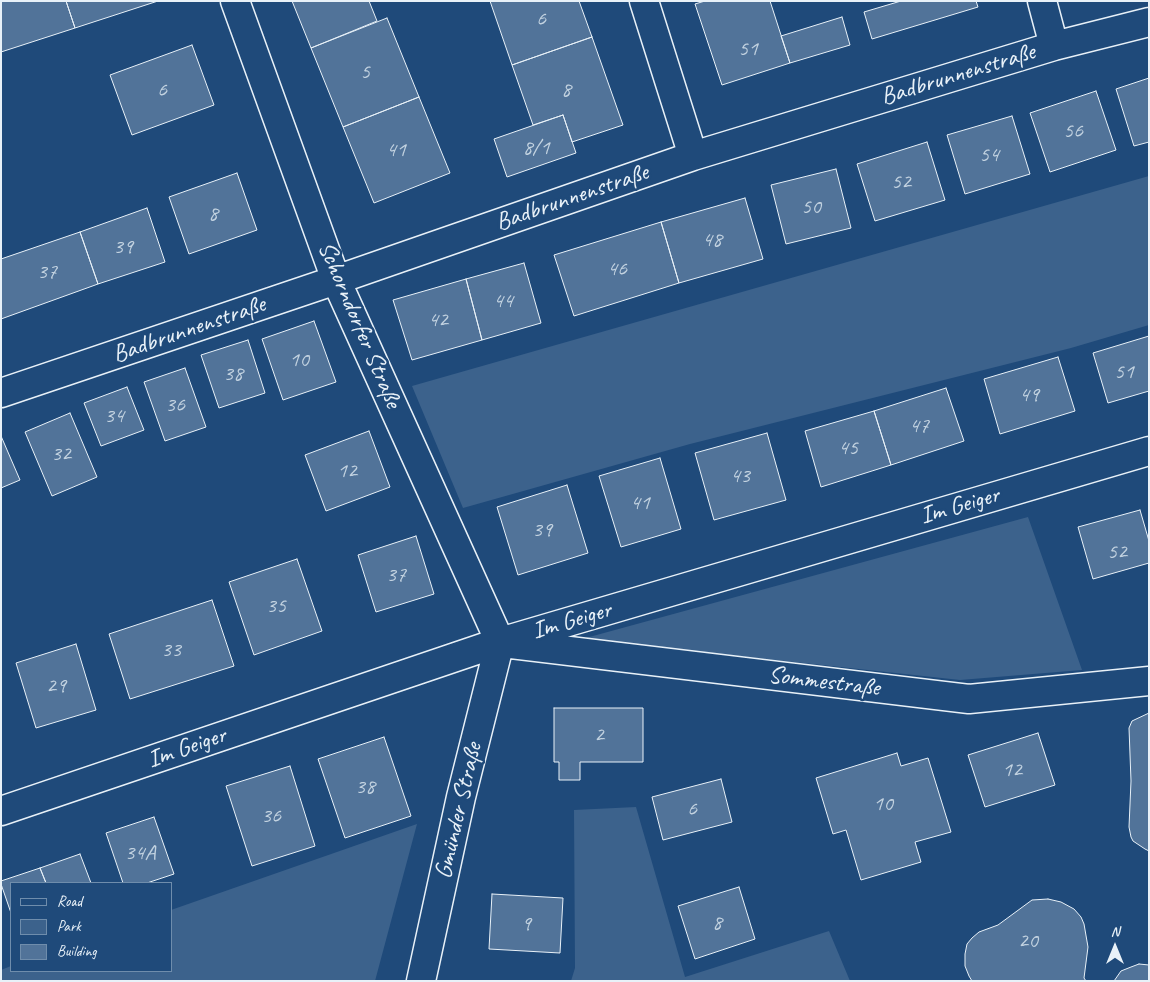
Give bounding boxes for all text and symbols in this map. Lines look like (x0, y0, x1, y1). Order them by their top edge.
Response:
house number: 6 (536, 6, 546, 32)
house number: 51 (738, 36, 758, 62)
street label: Badbrunnenstraße (877, 37, 1039, 113)
house number: 5 (360, 59, 370, 85)
house number: 6 (157, 77, 167, 103)
house number: 8 (561, 77, 571, 103)
house number: 56 (1063, 118, 1083, 144)
house number: 8/1 (522, 135, 550, 161)
house number: 41 (386, 137, 406, 163)
house number: 54 (979, 142, 999, 168)
street label: Badbrunnenstraße (492, 158, 652, 238)
house number: 52 (891, 169, 911, 195)
house number: 50 (801, 194, 821, 220)
house number: 8 (208, 201, 218, 227)
house number: 48 (702, 227, 722, 253)
house number: 39 (113, 234, 133, 260)
street label: Schorndorfer Straße (310, 237, 408, 413)
house number: 46 (607, 256, 627, 282)
house number: 37 (37, 259, 57, 285)
house number: 44 (493, 288, 513, 314)
street label: Badbrunnenstraße (109, 290, 269, 370)
house number: 42 (428, 307, 448, 333)
house number: 10 (289, 347, 309, 373)
house number: 51 (1114, 359, 1134, 385)
house number: 38 (223, 361, 243, 387)
house number: 49 (1019, 382, 1039, 408)
house number: 36 (165, 392, 185, 418)
house number: 34 (104, 403, 124, 429)
house number: 47 (909, 413, 929, 439)
house number: 45 (838, 435, 858, 461)
house number: 32 (51, 441, 71, 467)
house number: 12 (337, 458, 357, 484)
house number: 43 (730, 463, 750, 489)
street label: Im Geiger (917, 480, 1003, 532)
house number: 41 (630, 490, 650, 516)
house number: 39 (532, 517, 552, 543)
house number: 52 (1107, 539, 1127, 565)
house number: 37 (386, 562, 406, 588)
house number: 35 (266, 593, 286, 619)
street label: Im Geiger (529, 595, 615, 647)
house number: 33 (161, 637, 181, 663)
street label: Sommestraße (766, 660, 882, 704)
house number: 29 (46, 673, 66, 699)
street label: Im Geiger (144, 721, 230, 775)
house number: 2 (594, 722, 604, 748)
street label: Gmünder Straße (429, 740, 489, 882)
house number: 12 (1002, 757, 1022, 783)
house number: 38 (355, 774, 375, 800)
house number: 10 (873, 791, 893, 817)
house number: 6 (687, 796, 697, 822)
house number: 36 (261, 803, 281, 829)
house number: 34A (125, 840, 155, 866)
legend (10, 882, 172, 972)
text: Road (57, 892, 82, 911)
house number: 8 (712, 910, 722, 936)
house number: 9 (521, 911, 531, 937)
text: Park (57, 917, 81, 936)
north arrow (1090, 922, 1140, 972)
text: N (1111, 923, 1119, 940)
house number: 20 (1018, 928, 1038, 954)
text: Building (57, 942, 96, 961)

